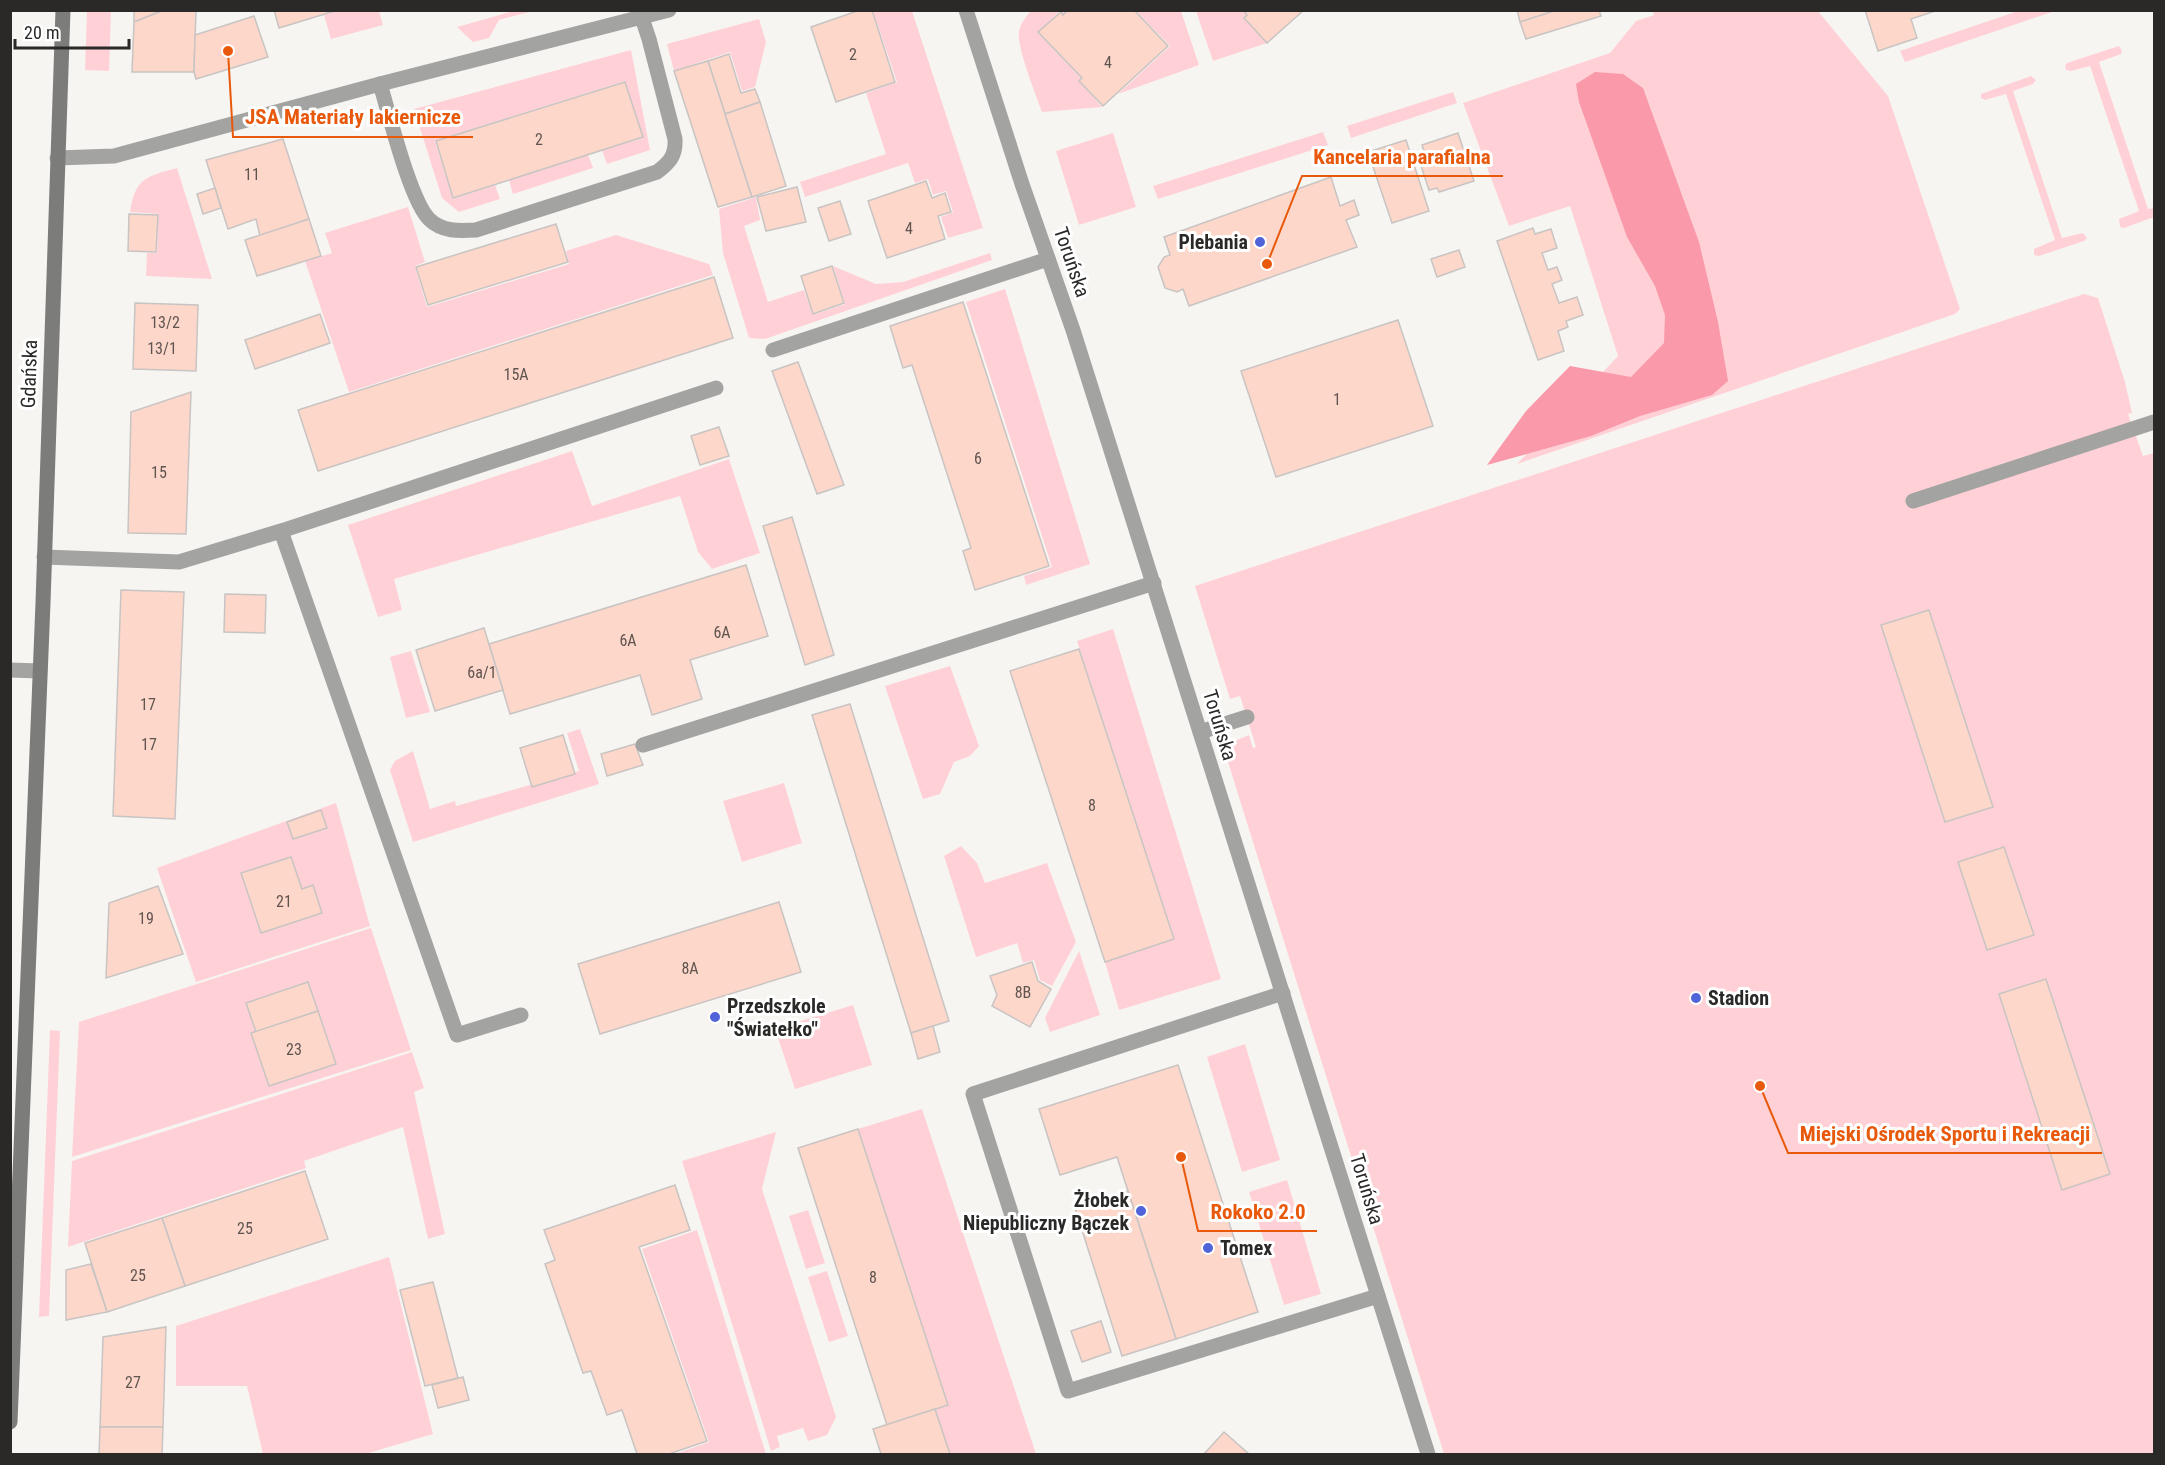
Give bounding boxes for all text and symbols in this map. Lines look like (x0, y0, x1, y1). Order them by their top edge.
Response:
scale bar (15, 12, 129, 50)
text: 20 m (24, 22, 59, 43)
house number: 2 (849, 45, 857, 64)
house number: 4 (1104, 53, 1112, 72)
callout: JSA Materiały lakiernicze (233, 98, 473, 137)
text: JSA Materiały lakiernicze (245, 105, 461, 129)
house number: 2 (535, 130, 543, 149)
callout: Kancelaria parafialna (1302, 137, 1503, 176)
text: Kancelaria parafialna (1313, 145, 1491, 169)
house number: 11 (244, 165, 260, 184)
house number: 4 (905, 219, 913, 238)
street label: Toruńska (1049, 224, 1095, 300)
place label: Plebania (1178, 230, 1248, 254)
marker: Plebania (1253, 235, 1267, 249)
house number: 13/2 (150, 313, 180, 332)
street label: Gdańska (16, 339, 42, 409)
house number: 13/1 (147, 339, 177, 358)
house number: 15A (503, 365, 529, 384)
house number: 1 (1333, 390, 1341, 409)
house number: 6 (974, 449, 982, 468)
house number: 15 (151, 463, 167, 482)
house number: 6A (713, 623, 731, 642)
house number: 6A (619, 631, 637, 650)
house number: 6a/1 (467, 663, 497, 682)
street label: Toruńska (1198, 687, 1242, 763)
house number: 17 (140, 695, 156, 714)
house number: 17 (141, 735, 157, 754)
house number: 8 (1088, 796, 1096, 815)
house number: 21 (276, 892, 292, 911)
house number: 19 (138, 909, 154, 928)
house number: 8A (681, 959, 699, 978)
house number: 8B (1015, 983, 1031, 1002)
place label: Stadion (1708, 986, 1769, 1010)
marker: Stadion (1689, 991, 1703, 1005)
place label: Przedszkole "Światełko" (727, 994, 826, 1041)
marker: Przedszkole "Światełko" (708, 1010, 722, 1024)
house number: 23 (286, 1040, 302, 1059)
callout: Miejski Ośrodek Sportu i Rekreacji (1788, 1114, 2102, 1153)
text: Miejski Ośrodek Sportu i Rekreacji (1800, 1122, 2090, 1146)
street label: Toruńska (1345, 1151, 1389, 1227)
place label: Żłobek Niepubliczny Bączek (963, 1188, 1129, 1235)
callout: Rokoko 2.0 (1198, 1192, 1317, 1231)
text: Rokoko 2.0 (1210, 1200, 1306, 1224)
marker: Żłobek Niepubliczny Bączek (1134, 1204, 1148, 1218)
house number: 25 (237, 1219, 253, 1238)
place label: Tomex (1220, 1236, 1272, 1260)
marker: Tomex (1201, 1241, 1215, 1255)
house number: 25 (130, 1266, 146, 1285)
house number: 8 (869, 1268, 877, 1287)
house number: 27 (125, 1373, 141, 1392)

